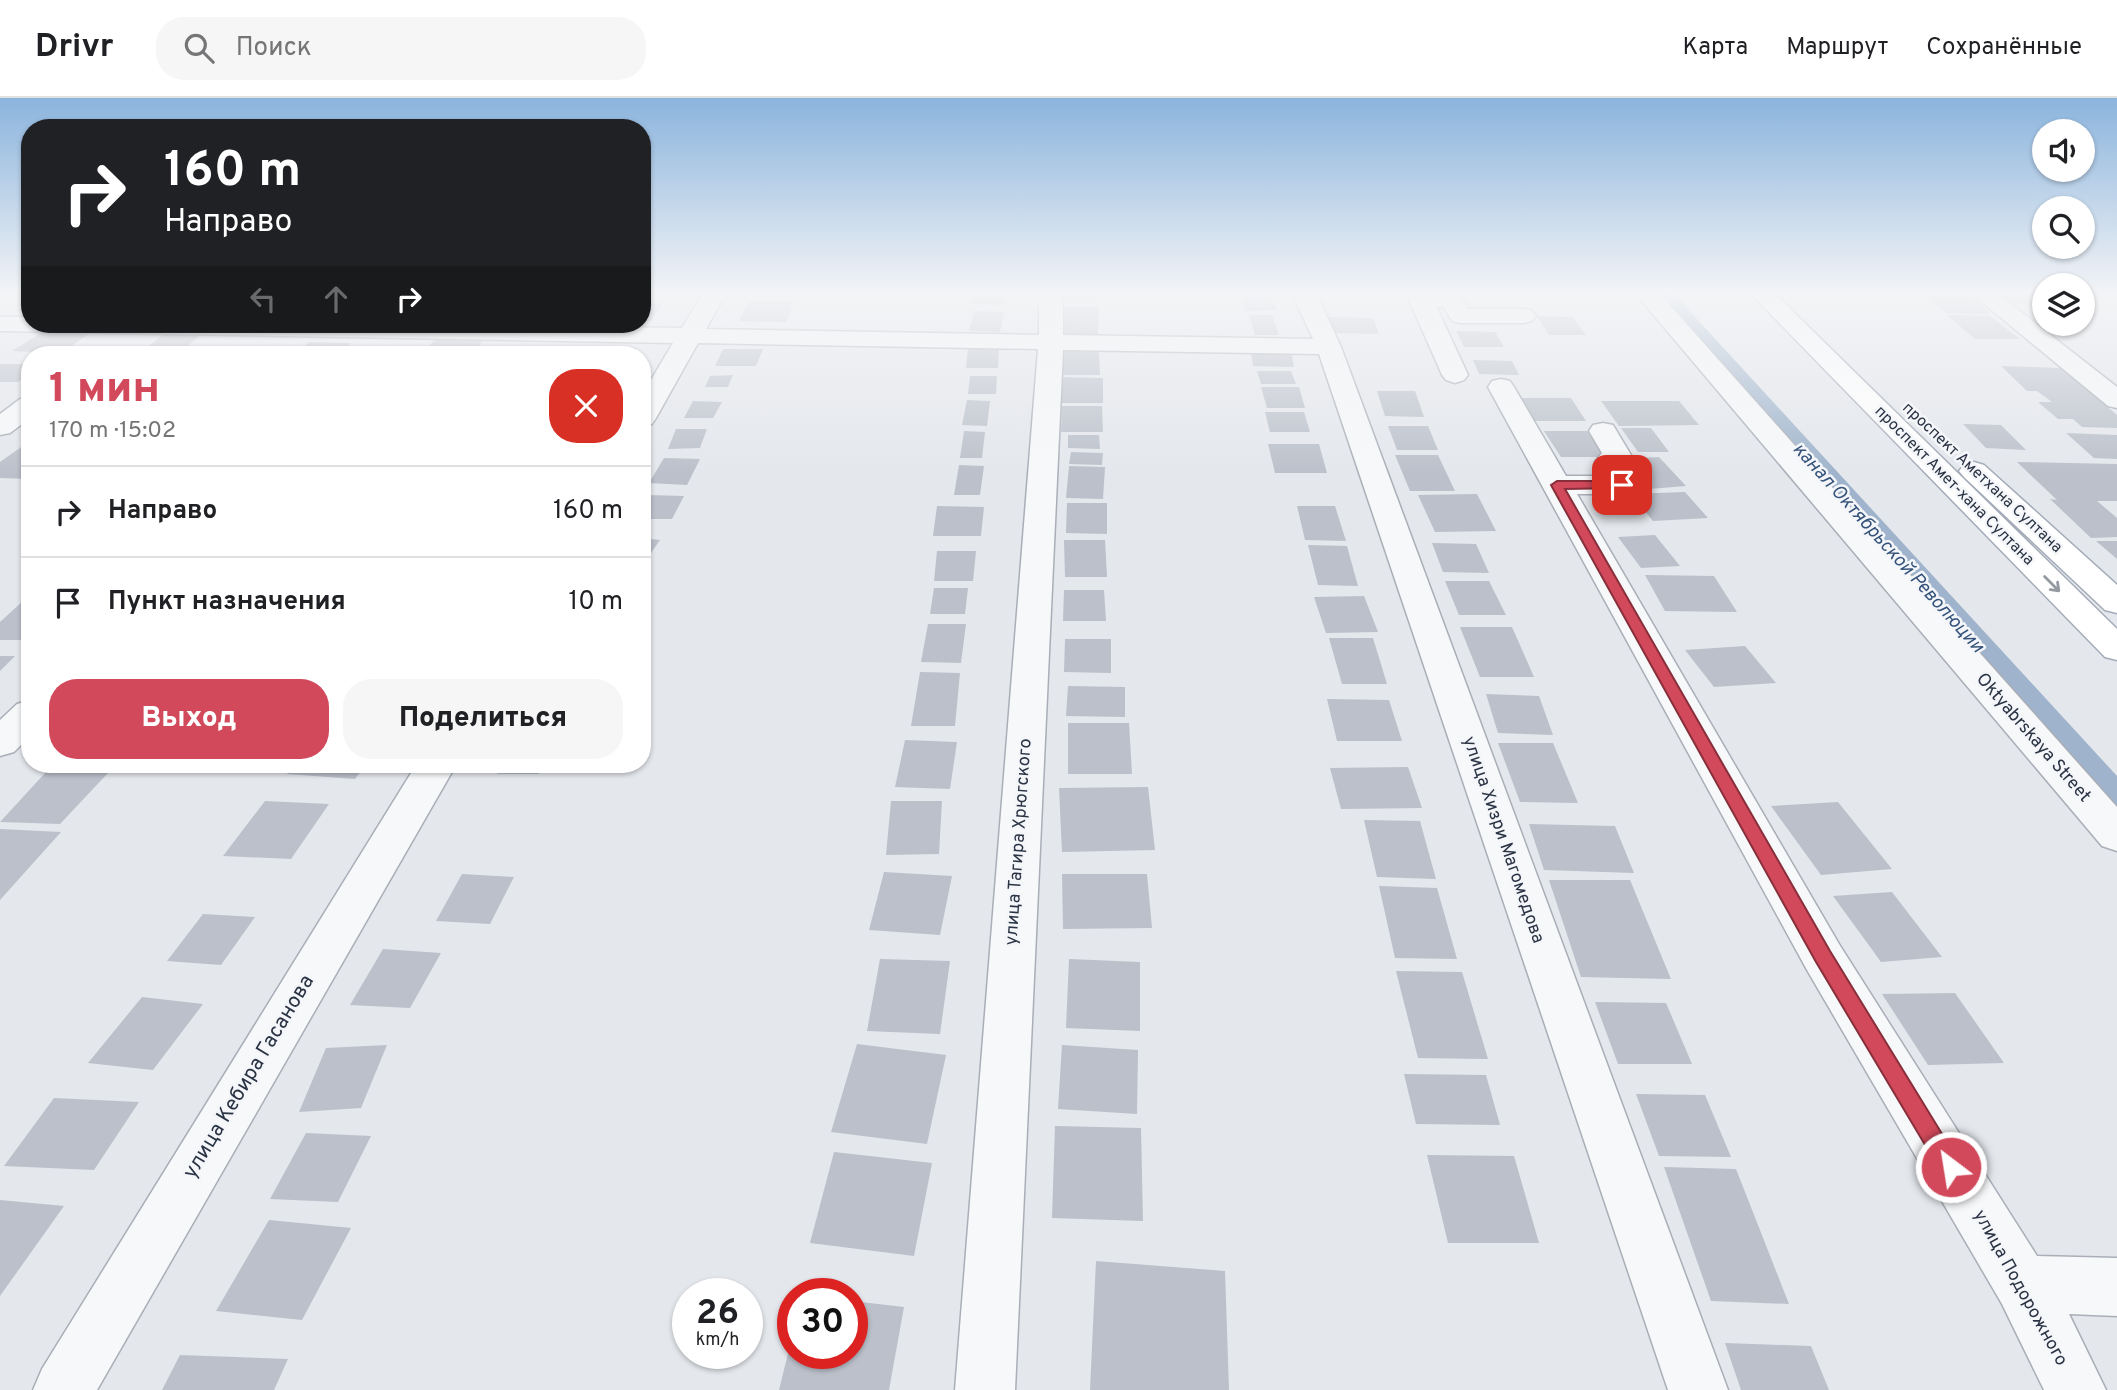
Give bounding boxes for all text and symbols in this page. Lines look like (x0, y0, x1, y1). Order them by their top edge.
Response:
search box (156, 17, 646, 80)
text: Drivr (35, 27, 114, 69)
icon: search (180, 29, 218, 67)
text: Поиск (236, 32, 312, 65)
text: Карта (1682, 33, 1748, 63)
text: Маршрут (1786, 33, 1888, 63)
text: Сохранённые (1926, 33, 2082, 63)
map controls (2032, 119, 2095, 336)
button: sound (2032, 119, 2095, 182)
text: 160 m (164, 142, 301, 204)
icon: right (49, 147, 140, 238)
button: search (2032, 196, 2095, 259)
text: Направо (164, 203, 292, 243)
button: layers (2032, 273, 2095, 336)
icon: left (244, 280, 282, 318)
icon: ahead (317, 280, 355, 318)
icon: right (390, 280, 428, 318)
text: 1 мин (49, 364, 160, 417)
button: close (549, 369, 623, 443)
street label: проспект Аметхана Султана (1898, 398, 2066, 558)
street label: проспект Амет-хана Султана (1870, 402, 2038, 570)
text: 170 m · 15:02 (49, 417, 176, 446)
water label: канал Октябрьской Революции (1787, 438, 1990, 659)
pin (1592, 455, 1652, 515)
icon: arrive (1603, 466, 1641, 504)
icon: right (49, 493, 87, 531)
text: Направо (108, 495, 217, 528)
text: 160 m (553, 495, 623, 528)
one-way arrow (2043, 575, 2060, 592)
icon: arrive (49, 584, 87, 622)
text: Пункт назначения (108, 586, 346, 619)
text: 10 m (568, 586, 623, 619)
street label: Oktyabrskaya Street (1971, 669, 2095, 807)
button: Выход (49, 679, 329, 759)
button: Поделиться (343, 679, 623, 759)
street label: улица Хизри Магомедова (1457, 733, 1549, 947)
street label: улица Тагира Хрюгского (1000, 738, 1038, 946)
street label: улица Кебира Гасанова (177, 970, 321, 1184)
position arrow (1914, 1130, 1988, 1204)
street label: улица Подорожного (1968, 1206, 2072, 1370)
speed limit sign: 30 (777, 1278, 868, 1369)
text: 26 (696, 1292, 739, 1336)
text: km/h (696, 1329, 739, 1352)

